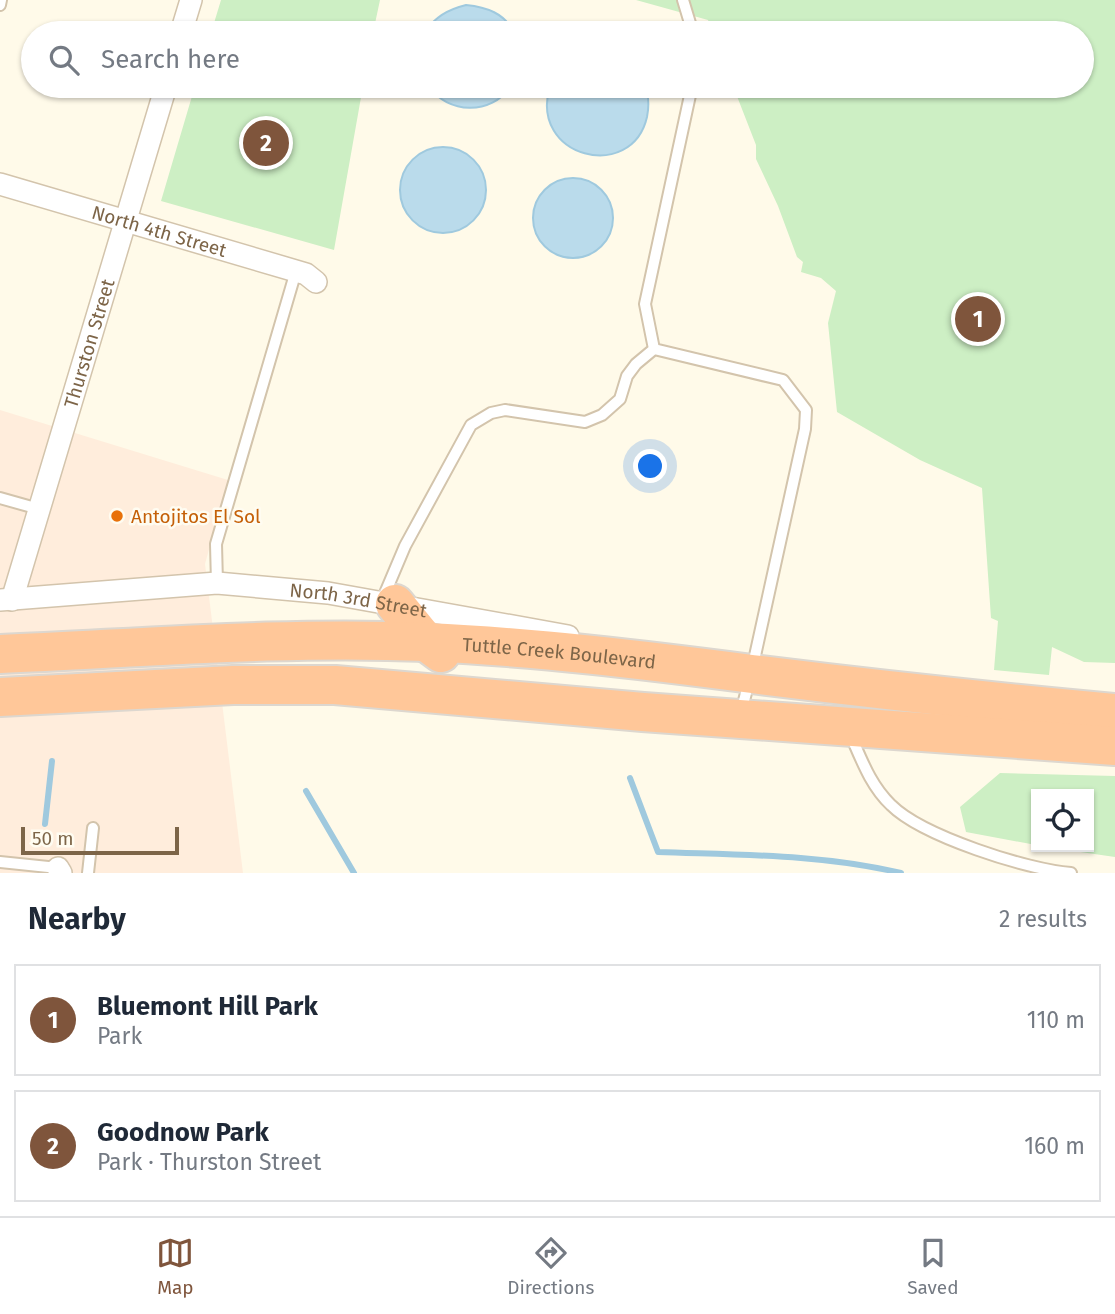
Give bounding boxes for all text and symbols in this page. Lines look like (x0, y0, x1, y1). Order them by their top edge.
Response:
search box (21, 21, 1094, 98)
icon: search (45, 41, 83, 79)
text: Search here (101, 44, 240, 75)
pin: 2 (243, 117, 289, 169)
street label: North 4th Street (89, 201, 229, 262)
street label: Thurston Street (59, 276, 120, 411)
pin: 1 (955, 293, 1001, 345)
your location (633, 449, 667, 483)
place label: Antojitos El Sol (131, 505, 261, 528)
marker: Antojitos El Sol (109, 508, 125, 524)
street label: North 3rd Street (289, 579, 429, 623)
street label: Tuttle Creek Boulevard (462, 633, 657, 674)
map controls (1031, 789, 1094, 852)
button: locate (1031, 789, 1094, 852)
scale bar (21, 824, 178, 856)
text: 50 m (32, 827, 73, 850)
text: Nearby (28, 901, 126, 937)
text: 2 results (999, 905, 1087, 933)
text: Bluemont Hill Park (97, 991, 318, 1022)
text: 1 (48, 1006, 58, 1034)
text: 110 m (1027, 1006, 1085, 1034)
text: Park (97, 1022, 142, 1050)
text: Goodnow Park (97, 1117, 269, 1148)
text: 2 (47, 1132, 59, 1160)
text: 160 m (1024, 1132, 1085, 1160)
text: Park · Thurston Street (97, 1148, 321, 1176)
tab: Map (156, 1234, 194, 1299)
tab: Directions (507, 1234, 594, 1299)
tab: Saved (907, 1234, 959, 1299)

